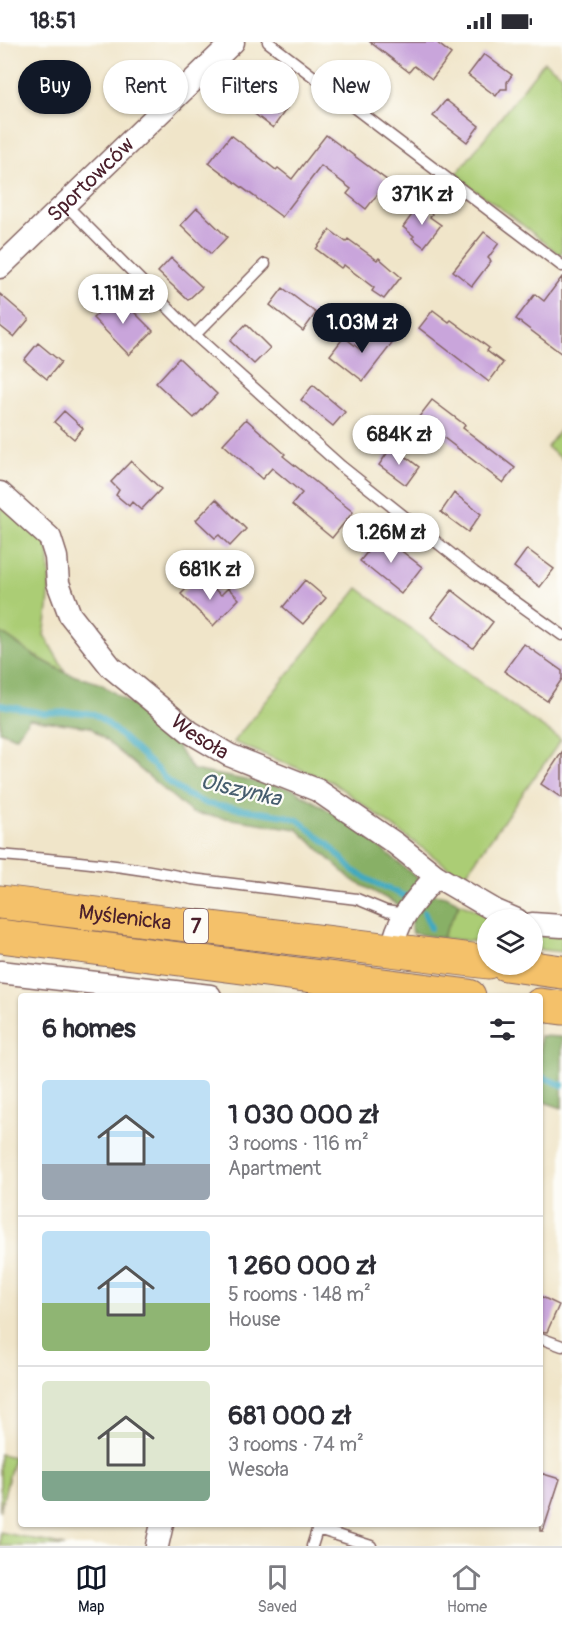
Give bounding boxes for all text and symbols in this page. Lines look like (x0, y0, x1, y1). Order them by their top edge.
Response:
text: 18:51 (30, 7, 76, 35)
chip: Buy (18, 60, 91, 114)
chip: Rent (103, 60, 188, 114)
chip: Filters (200, 60, 299, 114)
chip: New (311, 60, 391, 114)
street label: Sportowców (42, 132, 140, 228)
pin: 371K zł (367, 175, 477, 226)
text: 371K zł (391, 182, 453, 207)
pin: 1.11M zł (61, 274, 185, 325)
text: 1.11M zł (92, 281, 154, 306)
pin: 1.03M zł (300, 303, 424, 354)
text: 1.03M zł (326, 310, 398, 335)
pin: 684K zł (344, 415, 454, 466)
text: 684K zł (366, 422, 432, 447)
pin: 1.26M zł (329, 513, 453, 564)
text: 1.26M zł (356, 520, 426, 545)
pin: 681K zł (155, 550, 265, 601)
text: 681K zł (179, 557, 241, 582)
street label: Wesoła (165, 709, 234, 766)
water label: Olszynka (198, 767, 285, 813)
street label: Myślenicka (77, 899, 173, 937)
road number: 7 (184, 909, 208, 943)
map controls (477, 909, 543, 975)
button: layers (477, 909, 543, 975)
text: 6 homes (42, 1013, 136, 1045)
icon: filters (486, 1013, 519, 1046)
text: 1 030 000 zł (228, 1099, 378, 1131)
icon: home (90, 1104, 162, 1176)
text: 3 rooms · 116 m² (228, 1131, 369, 1156)
text: Apartment (228, 1156, 321, 1181)
text: 1 260 000 zł (228, 1250, 376, 1282)
icon: home (90, 1255, 162, 1327)
text: 5 rooms · 148 m² (228, 1282, 371, 1307)
text: House (228, 1307, 280, 1332)
text: 681 000 zł (228, 1400, 351, 1432)
icon: home (90, 1405, 162, 1477)
text: 3 rooms · 74 m² (228, 1432, 364, 1457)
text: Wesoła (228, 1457, 289, 1482)
tab: Map (75, 1561, 108, 1617)
tab: Saved (257, 1561, 297, 1617)
tab: Home (447, 1561, 487, 1617)

